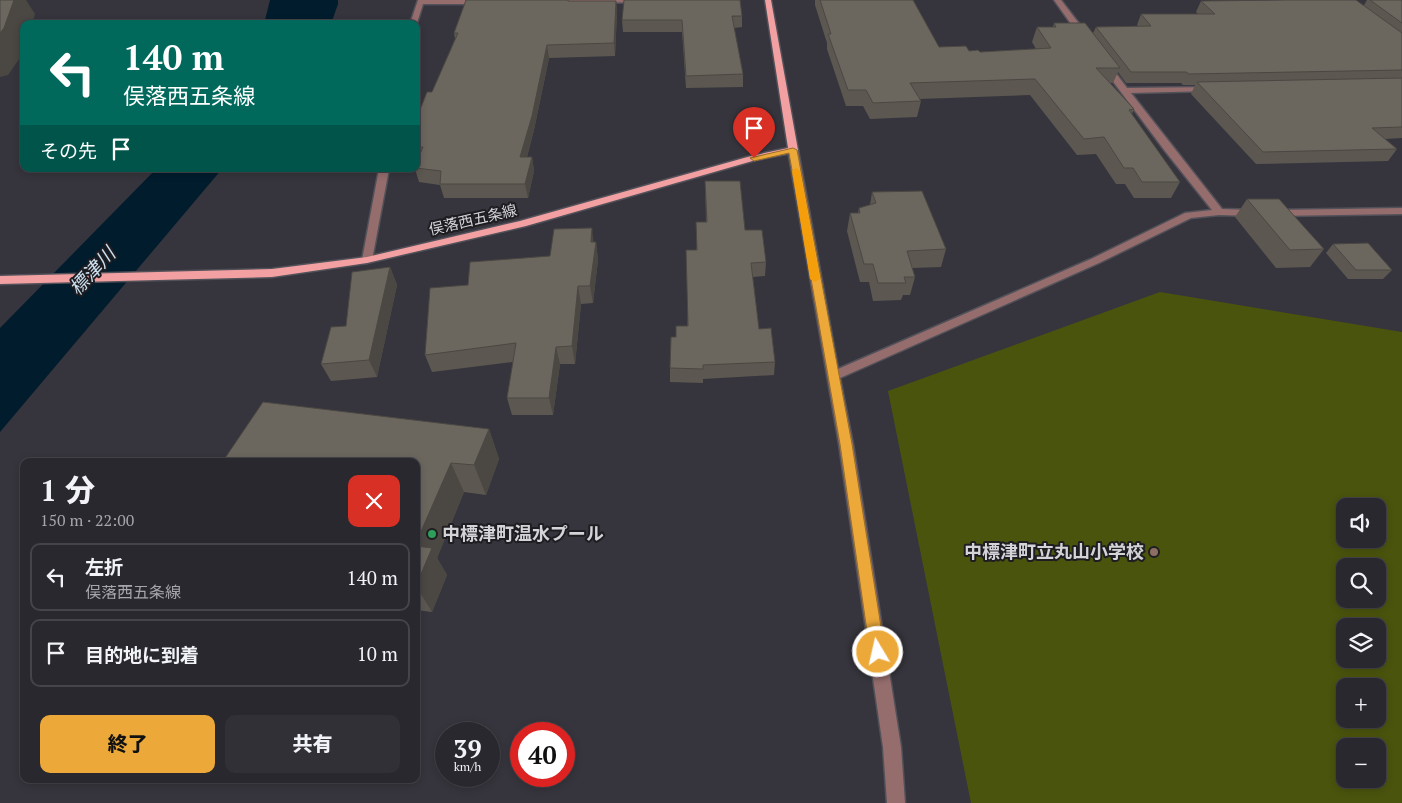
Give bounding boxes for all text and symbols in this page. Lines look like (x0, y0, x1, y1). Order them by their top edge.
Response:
text: 140 m (123, 34, 224, 80)
icon: left (40, 40, 105, 105)
text: 俣落西五条線 (123, 81, 255, 110)
pin (733, 107, 775, 158)
icon: arrive (740, 114, 768, 142)
icon: arrive (107, 135, 135, 163)
text: その先 (40, 138, 97, 163)
street label: 俣落西五条線 (427, 199, 519, 239)
water label: 標津川 (63, 240, 122, 300)
text: 1 分 (40, 470, 95, 510)
button: close (348, 475, 400, 527)
map controls (1336, 498, 1386, 788)
button: sound (1336, 498, 1386, 548)
text: 150 m · 22:00 (40, 509, 134, 531)
place label: 中標津町温水プール (442, 521, 604, 545)
marker: 中標津町温水プール (426, 528, 438, 540)
place label: 中標津町立丸山小学校 (964, 539, 1144, 563)
marker: 中標津町立丸山小学校 (1148, 546, 1160, 558)
text: 左折 (85, 554, 123, 579)
button: search (1336, 558, 1386, 608)
icon: left (42, 563, 70, 591)
text: 140 m (347, 565, 398, 590)
text: 俣落西五条線 (85, 581, 181, 603)
button: layers (1336, 618, 1386, 668)
position arrow (851, 625, 903, 677)
icon: arrive (42, 639, 70, 667)
text: 10 m (357, 641, 398, 666)
text: 目的地に到着 (85, 642, 199, 667)
button: + (1336, 678, 1386, 728)
button: 終了 (40, 715, 215, 773)
button: 共有 (225, 715, 400, 773)
speed limit sign: 40 (510, 722, 575, 787)
text: 39 (453, 732, 482, 765)
button: − (1336, 738, 1386, 788)
text: km/h (454, 759, 481, 774)

